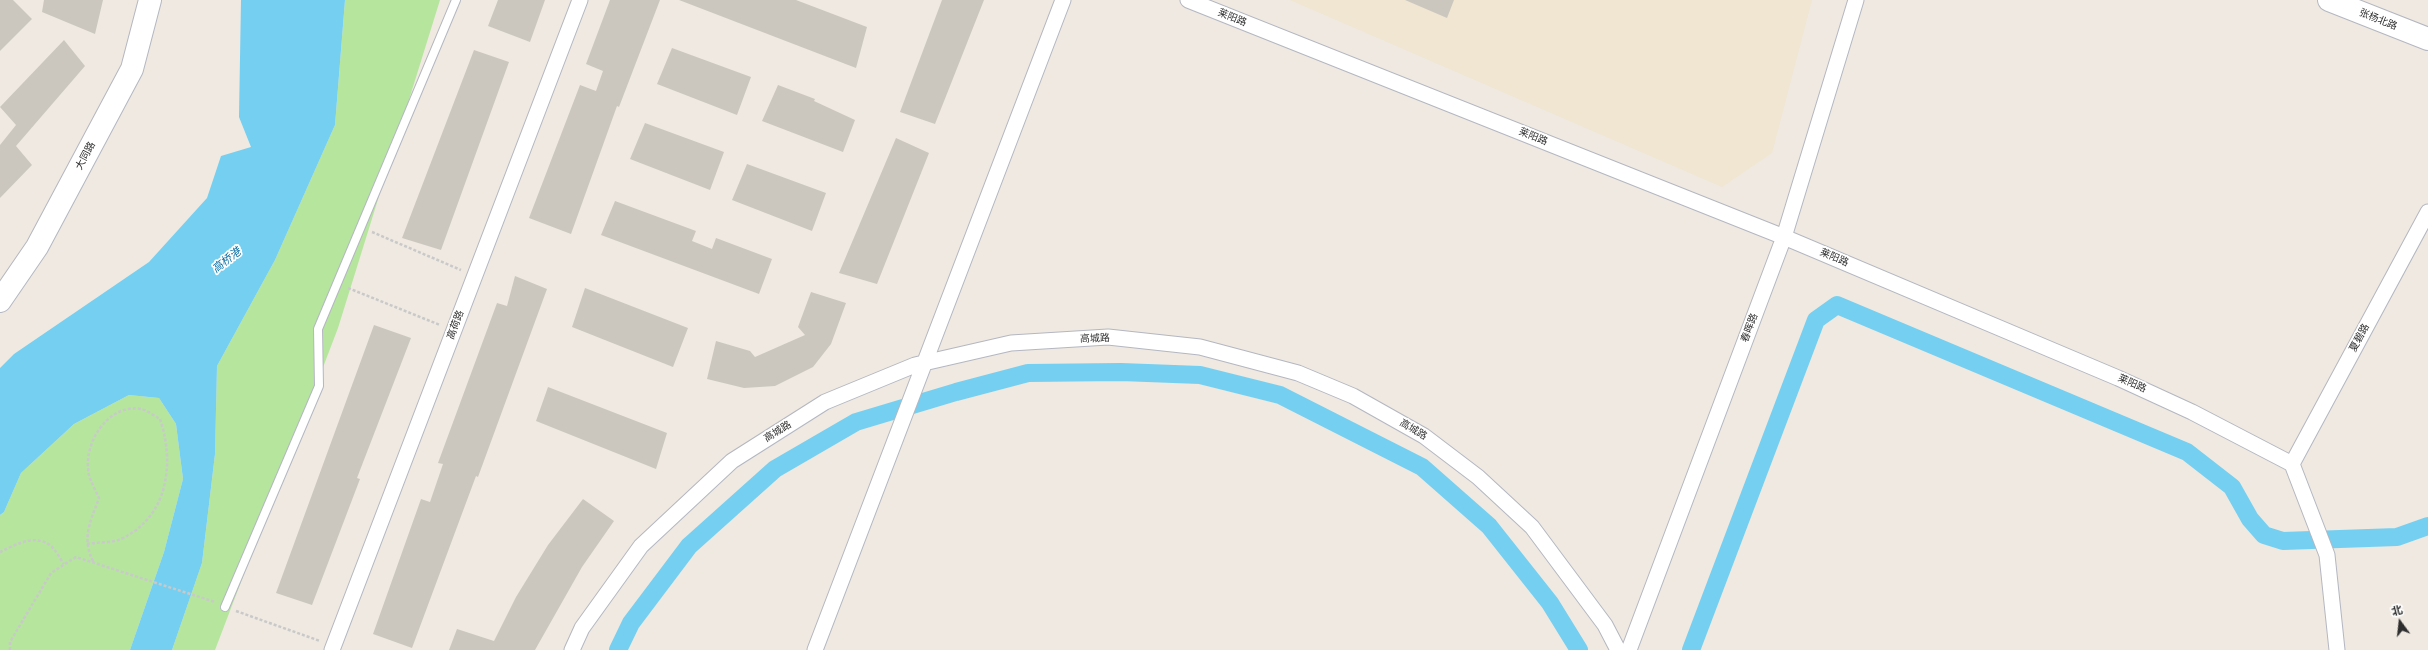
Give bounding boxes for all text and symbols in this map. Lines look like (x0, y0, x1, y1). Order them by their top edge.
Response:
street label: 莱阳路 (1216, 7, 1248, 29)
street label: 张杨北路 (2357, 7, 2399, 33)
street label: 莱阳路 (1517, 126, 1549, 148)
street label: 大同路 (74, 140, 98, 172)
water label: 高桥港 (210, 246, 244, 276)
street label: 莱阳路 (1818, 247, 1850, 269)
street label: 高荷路 (445, 309, 467, 341)
street label: 春晖路 (1739, 312, 1761, 344)
street label: 夏碧路 (2348, 322, 2372, 354)
street label: 高城路 (1080, 332, 1110, 346)
street label: 莱阳路 (2116, 372, 2148, 396)
street label: 高城路 (1397, 417, 1429, 443)
street label: 高城路 (762, 419, 794, 445)
text: 北 (2390, 601, 2404, 620)
north arrow (2380, 602, 2420, 642)

